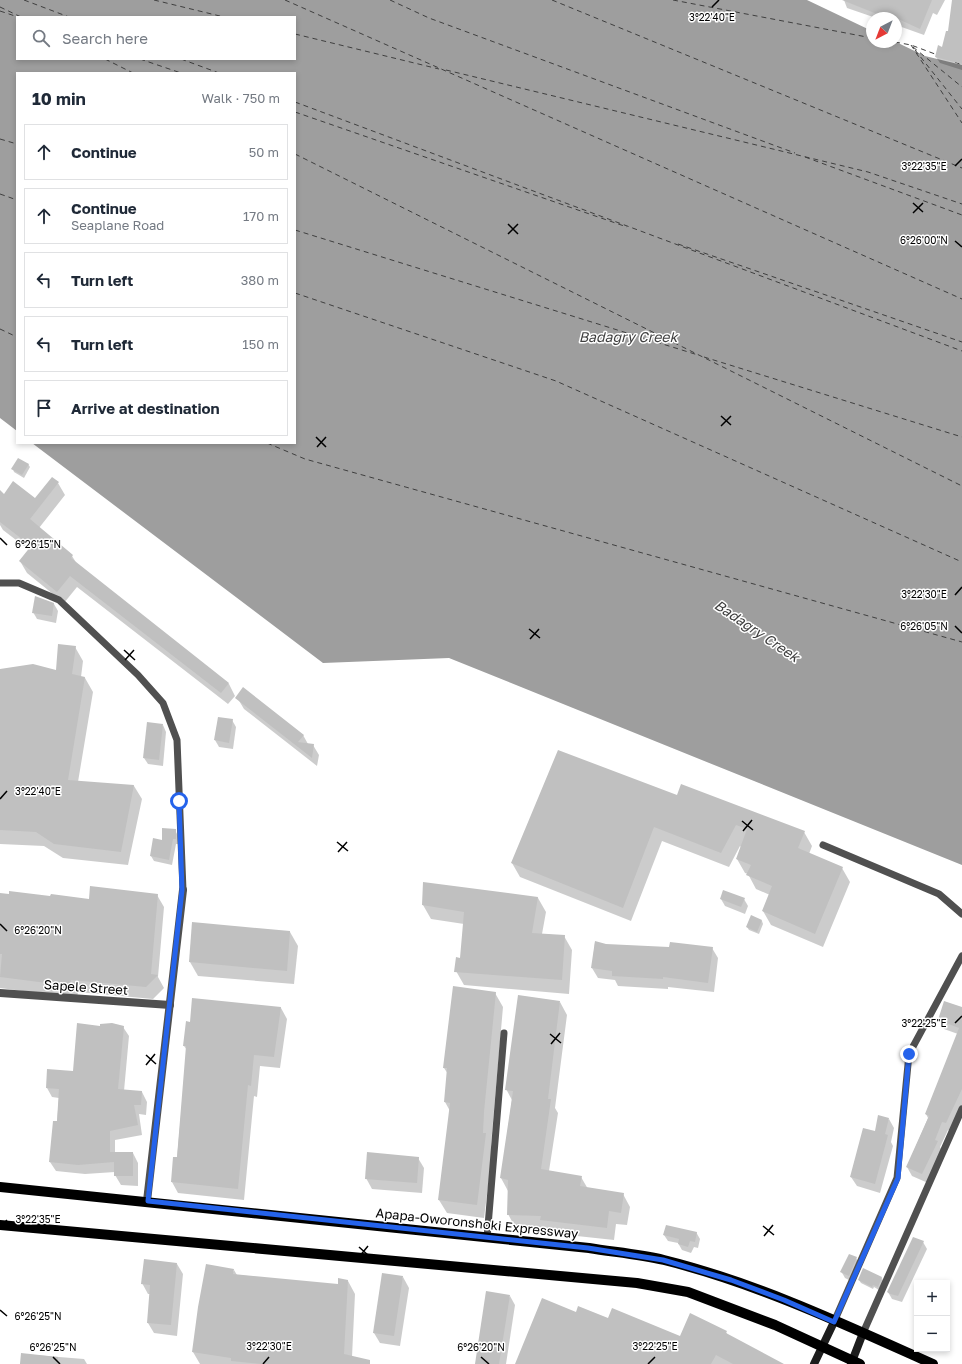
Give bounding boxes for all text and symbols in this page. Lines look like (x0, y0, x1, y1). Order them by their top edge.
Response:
text: 3°22'40"E (689, 11, 735, 23)
north arrow (866, 12, 902, 48)
search box (16, 16, 296, 60)
icon: search (30, 27, 52, 49)
text: Search here (62, 29, 148, 47)
text: 10 min (32, 88, 86, 109)
text: Walk · 750 m (202, 90, 280, 106)
icon: ahead (33, 141, 55, 163)
text: Continue (71, 143, 137, 161)
text: 50 m (249, 144, 279, 160)
text: 3°22'35"E (901, 160, 947, 172)
text: Continue (71, 199, 137, 217)
icon: ahead (33, 205, 55, 227)
text: 170 m (243, 208, 279, 224)
text: Seaplane Road (71, 217, 164, 233)
text: 6°26'00"N (900, 234, 948, 246)
icon: left (33, 269, 55, 291)
text: Turn left (71, 271, 133, 289)
text: 380 m (241, 272, 279, 288)
water label: Badagry Creek (579, 328, 679, 345)
icon: left (33, 333, 55, 355)
text: Turn left (71, 335, 133, 353)
text: 150 m (242, 336, 279, 352)
icon: arrive (33, 397, 55, 419)
text: Arrive at destination (71, 399, 220, 417)
text: 6°26'15"N (15, 538, 61, 550)
text: 3°22'30"E (901, 588, 947, 600)
water label: Badagry Creek (712, 596, 805, 666)
text: 6°26'05"N (900, 620, 948, 632)
text: 3°22'40"E (15, 785, 61, 797)
route start (170, 792, 188, 810)
text: 6°26'20"N (14, 924, 62, 936)
street label: Sapele Street (43, 976, 129, 998)
text: 3°22'25"E (901, 1017, 947, 1029)
route end (900, 1045, 918, 1063)
street label: Apapa-Oworonshoki Expressway (375, 1204, 580, 1242)
text: 3°22'35"E (15, 1213, 61, 1225)
map controls (914, 1280, 950, 1352)
button: + (914, 1280, 950, 1316)
text: 6°26'25"N (14, 1310, 62, 1322)
button: − (914, 1316, 950, 1352)
text: 3°22'30"E (246, 1340, 292, 1352)
text: 3°22'25"E (632, 1340, 678, 1352)
text: 6°26'25"N (29, 1341, 77, 1353)
text: 6°26'20"N (457, 1341, 505, 1353)

